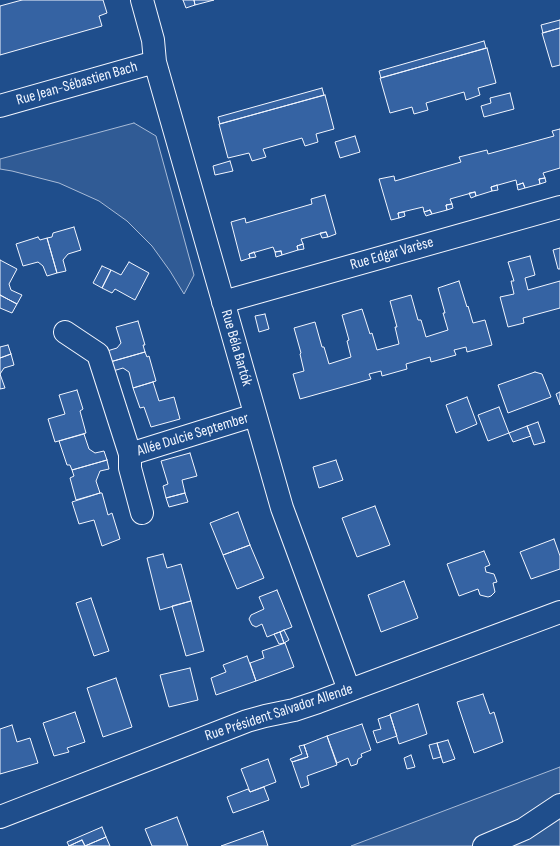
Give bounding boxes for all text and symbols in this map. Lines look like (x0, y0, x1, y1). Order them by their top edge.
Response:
street label: Rue Jean-Sébastien Bach (14, 58, 140, 110)
street label: Rue Edgar Varèse (348, 234, 436, 274)
street label: Rue Béla Bartók (217, 308, 255, 388)
street label: Allée Dulcie September (135, 409, 251, 461)
street label: Rue Président Salvador Allende (203, 681, 355, 745)

